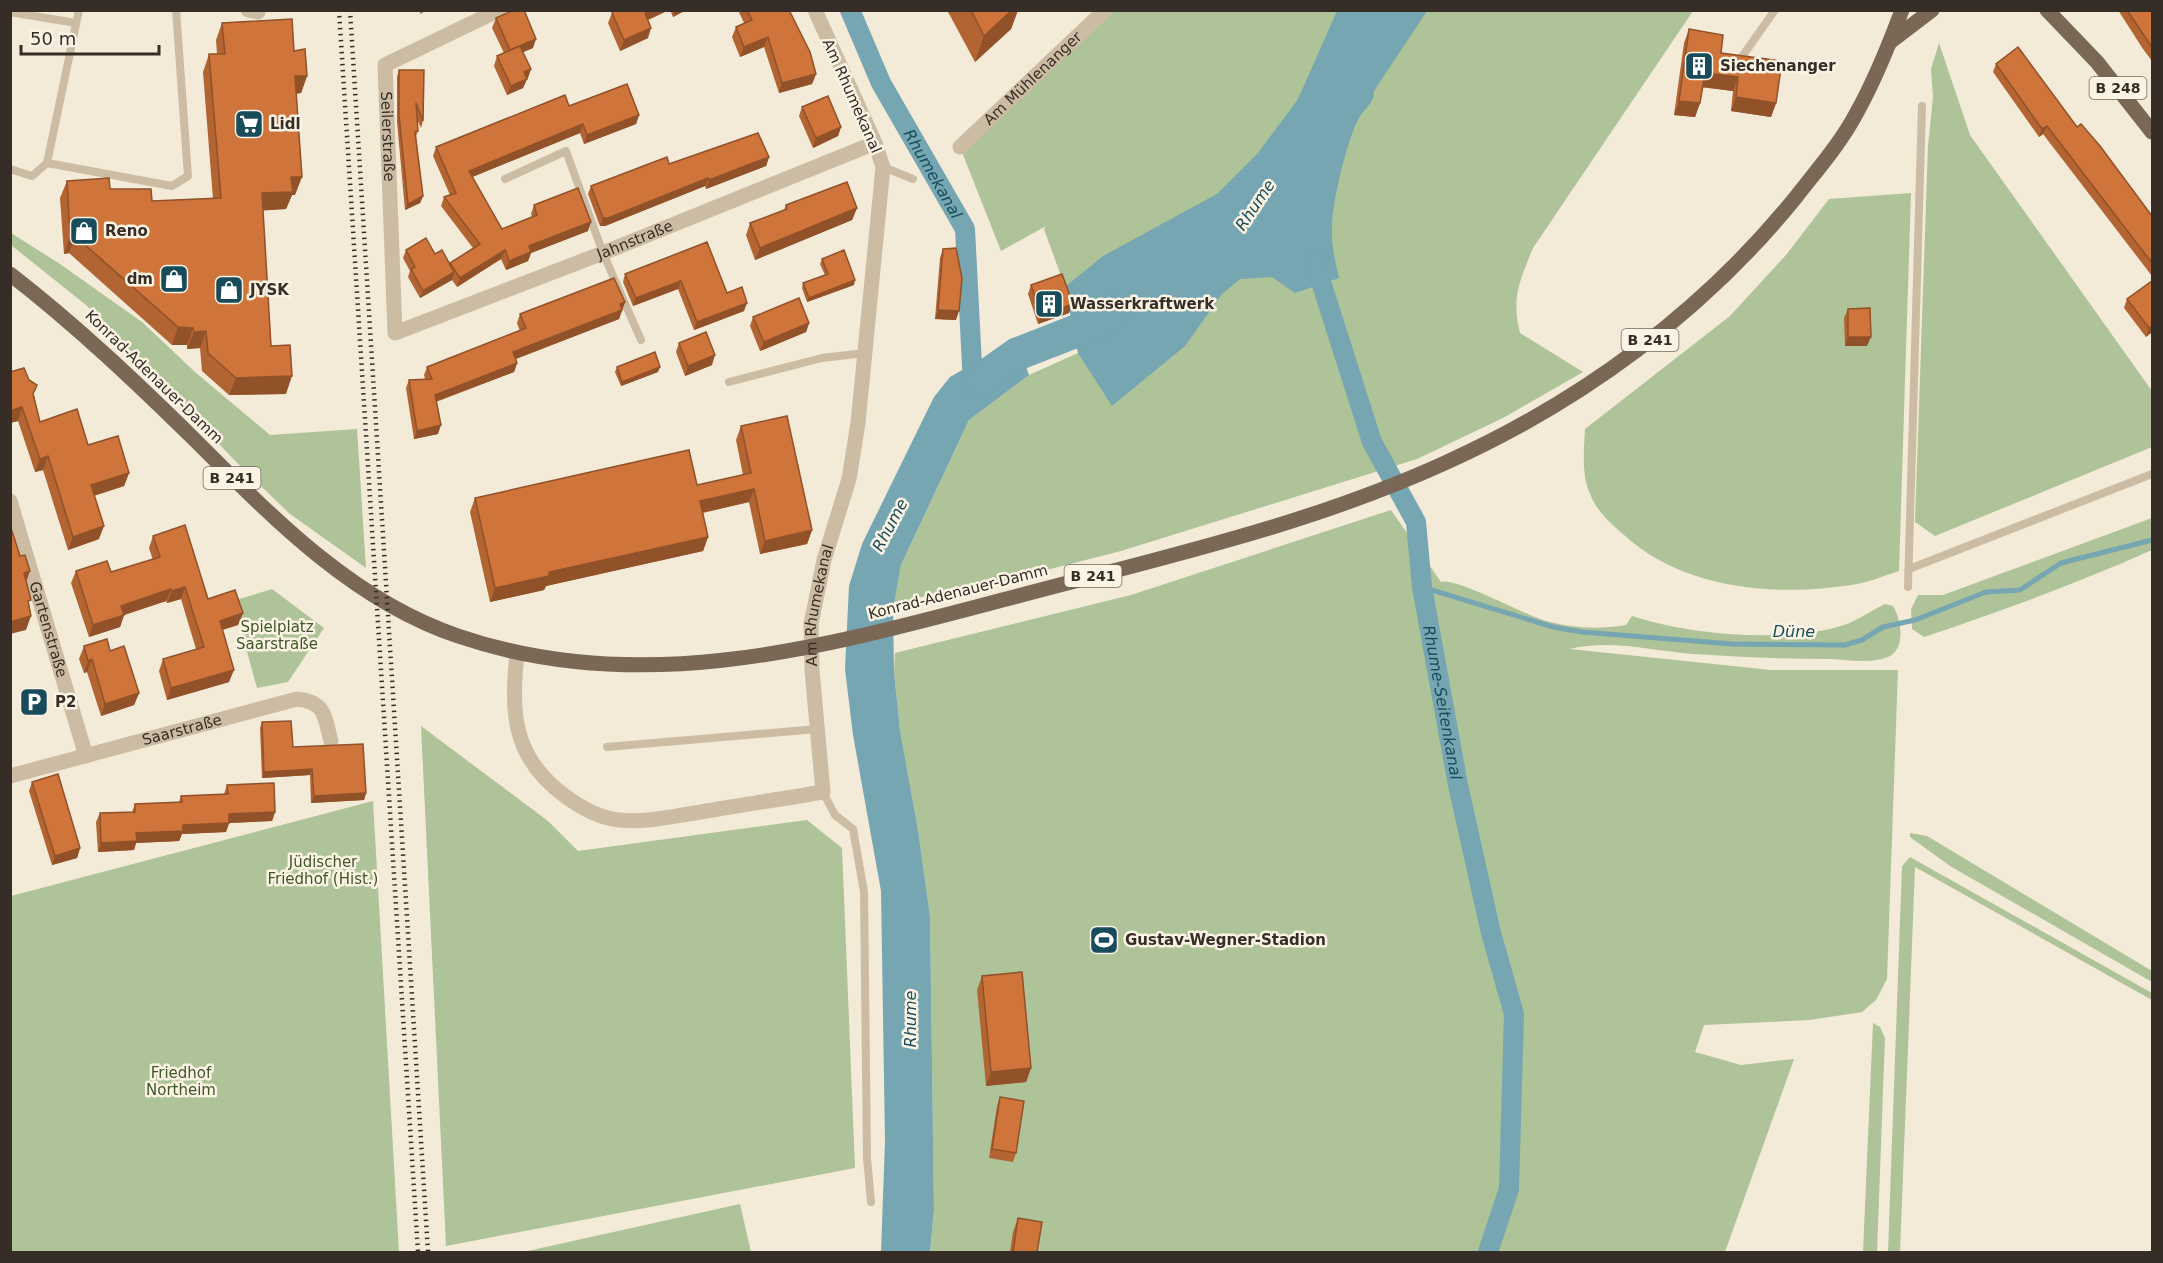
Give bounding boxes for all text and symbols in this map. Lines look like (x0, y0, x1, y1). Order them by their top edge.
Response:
scale bar (21, 18, 159, 56)
street label: Am Mühlenanger (980, 27, 1086, 129)
text: 50 m (30, 28, 76, 49)
street label: Am Rhumekanal (819, 36, 885, 156)
building icon: Siechenanger (1683, 50, 1715, 82)
place label: Siechenanger (1720, 57, 1836, 75)
road number: B 248 (2090, 77, 2146, 99)
street label: Seilerstraße (377, 91, 398, 182)
supermarket icon: Lidl (233, 108, 265, 140)
place label: Lidl (270, 115, 301, 133)
water label: Rhumekanal (900, 126, 967, 222)
water label: Rhume (1231, 176, 1279, 234)
shop icon: Reno (68, 215, 100, 247)
street label: Jahnstraße (593, 217, 676, 264)
place label: Reno (105, 222, 148, 240)
shop icon: dm (158, 263, 190, 295)
place label: dm (127, 270, 153, 288)
shop icon: JYSK (213, 274, 245, 306)
place label: JYSK (249, 281, 290, 299)
building icon: Wasserkraftwerk (1033, 288, 1065, 320)
place label: Wasserkraftwerk (1070, 295, 1215, 313)
street label: Konrad-Adenauer-Damm (81, 306, 227, 448)
road number: B 241 (1622, 329, 1678, 351)
road number: B 241 (204, 467, 260, 489)
water label: Rhume (868, 495, 912, 555)
street label: Am Rhumekanal (802, 542, 837, 666)
street label: Konrad-Adenauer-Damm (866, 561, 1050, 623)
road number: B 241 (1064, 565, 1122, 587)
street label: Gartenstraße (25, 579, 71, 680)
park label: Spielplatz Saarstraße (236, 618, 318, 653)
water label: Düne (1773, 622, 1815, 641)
water label: Rhume-Seitenkanal (1420, 624, 1466, 782)
parking icon: P2 (18, 686, 50, 718)
place label: P2 (55, 693, 76, 711)
street label: Saarstraße (140, 711, 224, 749)
park label: Jüdischer Friedhof (Hist.) (268, 853, 378, 888)
sports icon: Gustav-Wegner-Stadion (1088, 924, 1120, 956)
place label: Gustav-Wegner-Stadion (1125, 931, 1326, 949)
water label: Rhume (901, 990, 920, 1047)
park label: Friedhof Northeim (146, 1064, 216, 1099)

